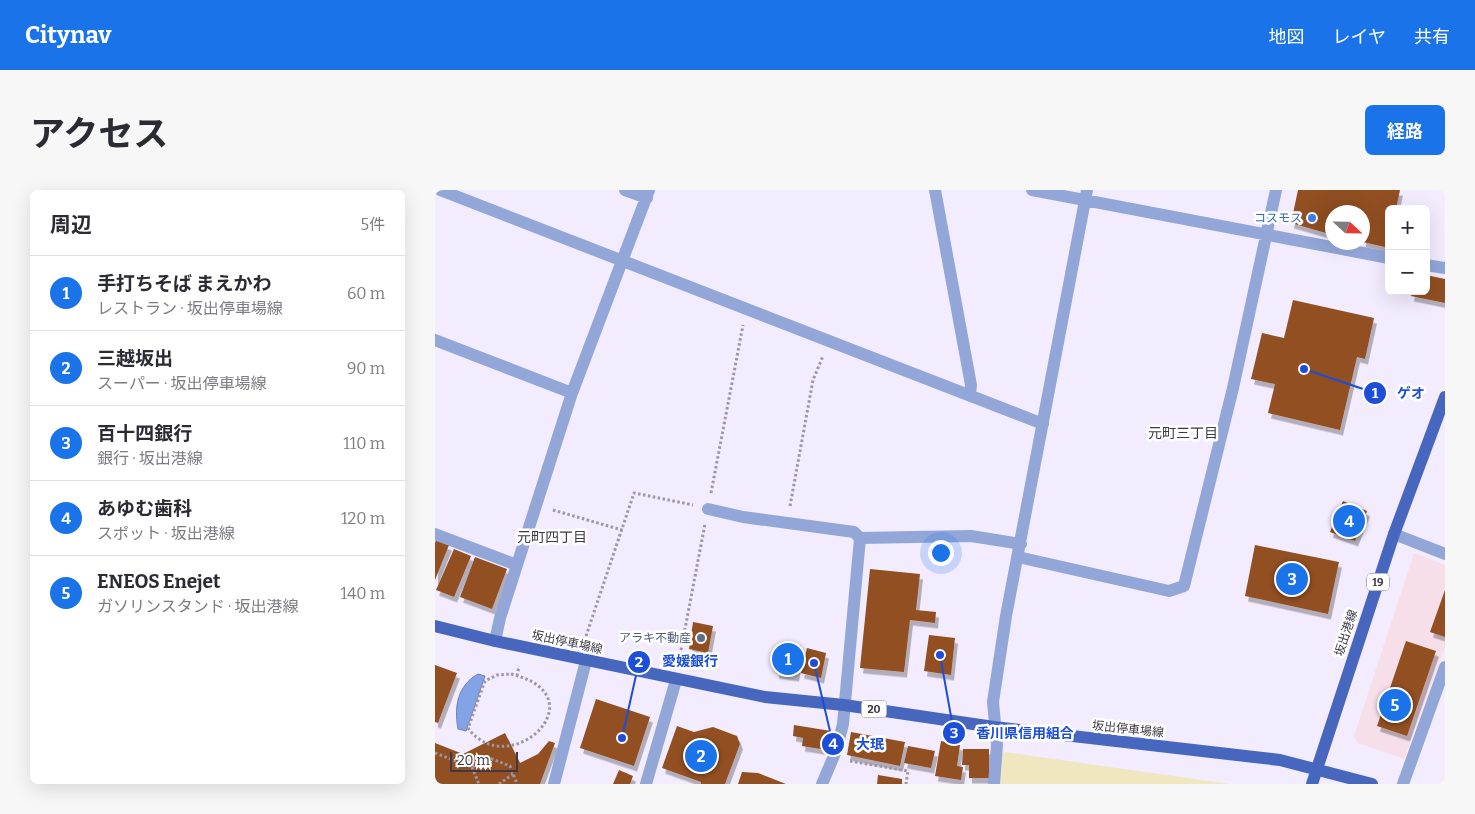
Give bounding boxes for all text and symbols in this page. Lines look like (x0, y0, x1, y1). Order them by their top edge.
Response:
text: Citynav (25, 21, 111, 49)
text: 地図 (1269, 26, 1305, 48)
text: レイヤ (1333, 26, 1386, 48)
text: 共有 (1414, 26, 1450, 48)
button: 経路 (1365, 105, 1445, 155)
text: アクセス (30, 113, 168, 155)
north arrow (1325, 205, 1370, 250)
map controls (1385, 205, 1430, 295)
button: + (1385, 205, 1430, 250)
place label: コスモス (1254, 211, 1302, 225)
text: 周辺 (50, 212, 92, 238)
marker: コスモス (1306, 212, 1318, 224)
text: 5件 (360, 215, 385, 234)
button: − (1385, 250, 1430, 295)
text: 手打ちそば まえかわ (97, 272, 271, 295)
text: 1 (63, 284, 69, 303)
text: 60 m (347, 284, 385, 303)
text: レストラン · 坂出停車場線 (97, 299, 283, 318)
text: 三越坂出 (97, 347, 173, 370)
text: 2 (61, 359, 71, 378)
text: 90 m (347, 359, 385, 378)
text: スーパー · 坂出停車場線 (97, 374, 267, 393)
callout: ゲオ (1362, 378, 1435, 407)
text: 1 (1372, 384, 1379, 402)
text: ゲオ (1397, 385, 1425, 402)
text: 百十四銀行 (97, 422, 192, 445)
district label: 元町三丁目 (1148, 425, 1218, 442)
text: 3 (61, 434, 71, 453)
text: 110 m (343, 434, 385, 453)
text: 銀行 · 坂出港線 (97, 449, 203, 468)
text: あゆむ歯科 (97, 497, 192, 520)
pin: 4 (1333, 502, 1365, 540)
text: 4 (61, 509, 71, 528)
text: 120 m (341, 509, 385, 528)
text: スポット · 坂出港線 (97, 524, 235, 543)
district label: 元町四丁目 (517, 529, 587, 546)
your location (928, 540, 954, 566)
pin: 3 (1276, 560, 1308, 598)
text: ENEOS Enejet (97, 570, 220, 593)
road number: 19 (1367, 574, 1389, 591)
text: 5 (62, 584, 70, 603)
text: 140 m (340, 584, 385, 603)
text: ガソリンスタンド · 坂出港線 (97, 597, 298, 616)
street label: 坂出港線 (1332, 608, 1360, 658)
street label: 坂出停車場線 (530, 628, 604, 656)
place label: アラキ不動産 (619, 631, 691, 645)
marker: アラキ不動産 (695, 632, 707, 644)
pin: 1 (772, 640, 804, 678)
callout: 愛媛銀行 (627, 647, 728, 676)
text: 2 (635, 653, 643, 671)
text: 愛媛銀行 (662, 653, 718, 670)
pin: 5 (1379, 686, 1411, 724)
road number: 20 (861, 700, 887, 718)
callout: 香川県信用組合 (941, 718, 1084, 747)
street label: 坂出停車場線 (1091, 718, 1165, 740)
text: 3 (950, 724, 958, 742)
text: 香川県信用組合 (976, 725, 1074, 742)
callout: 大珉 (821, 730, 894, 759)
text: 4 (828, 735, 838, 753)
text: 大珉 (856, 736, 884, 753)
pin: 2 (685, 737, 717, 775)
scale bar (450, 749, 517, 772)
text: 20 m (457, 752, 490, 769)

